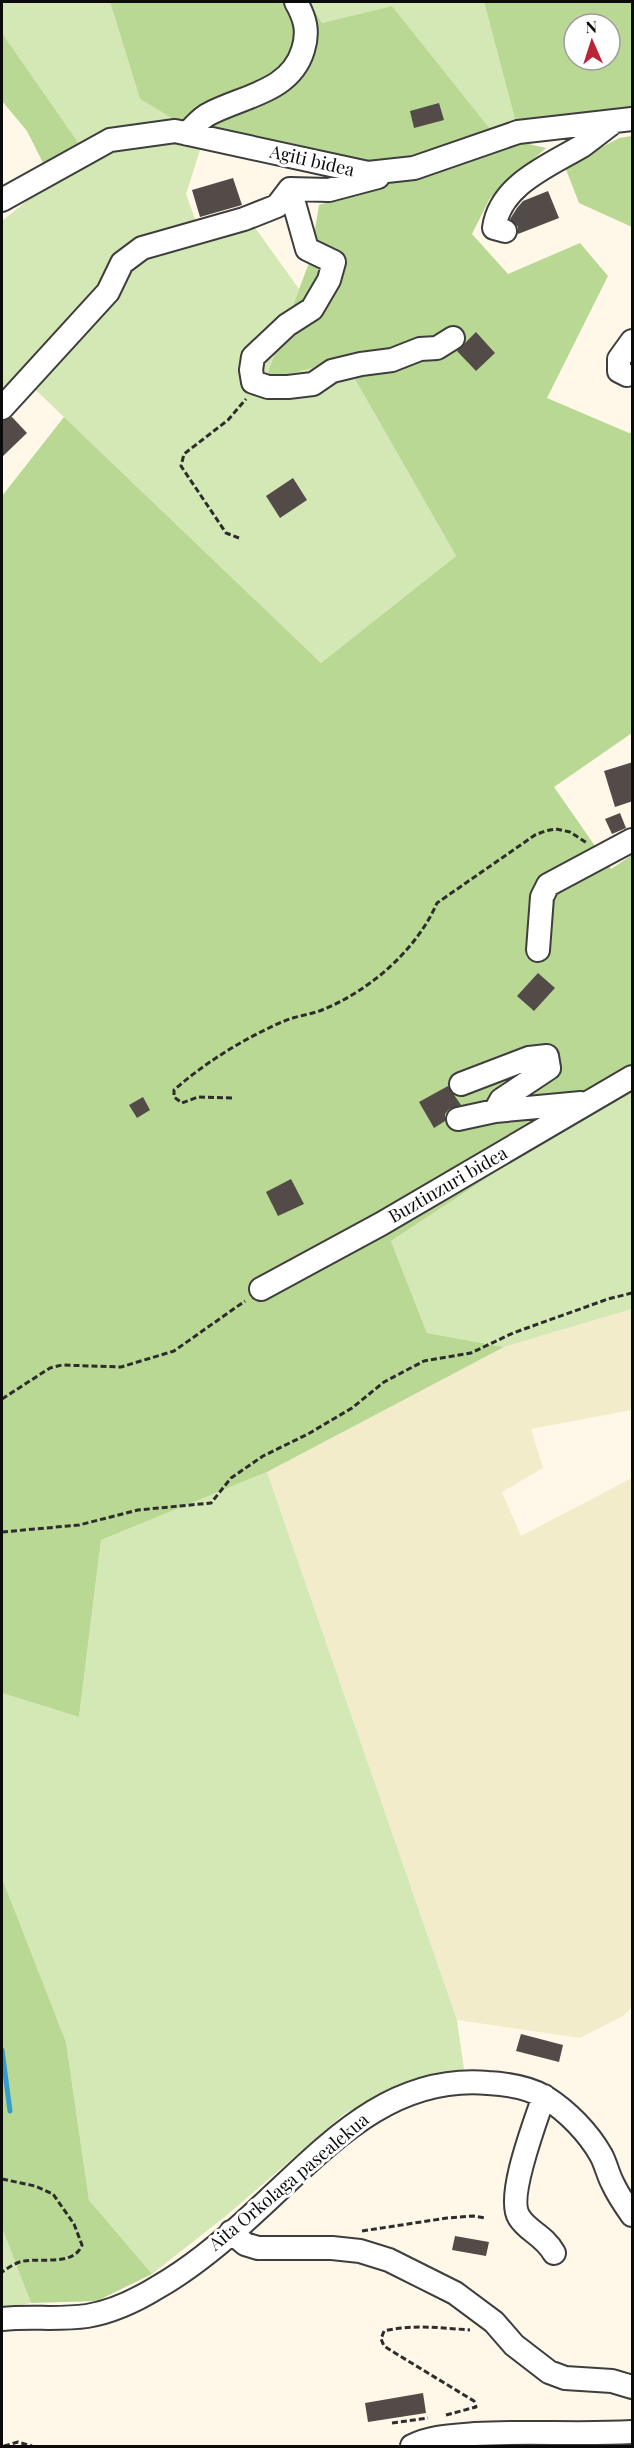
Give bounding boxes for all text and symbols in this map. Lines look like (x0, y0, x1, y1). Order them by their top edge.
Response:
north arrow (562, 12, 622, 72)
text: N (585, 16, 598, 37)
street label: Agiti bidea (267, 138, 357, 181)
street label: Buztinzuri bidea (384, 1140, 511, 1228)
street label: Aita Orkolaga pasealekua (203, 2107, 373, 2256)

